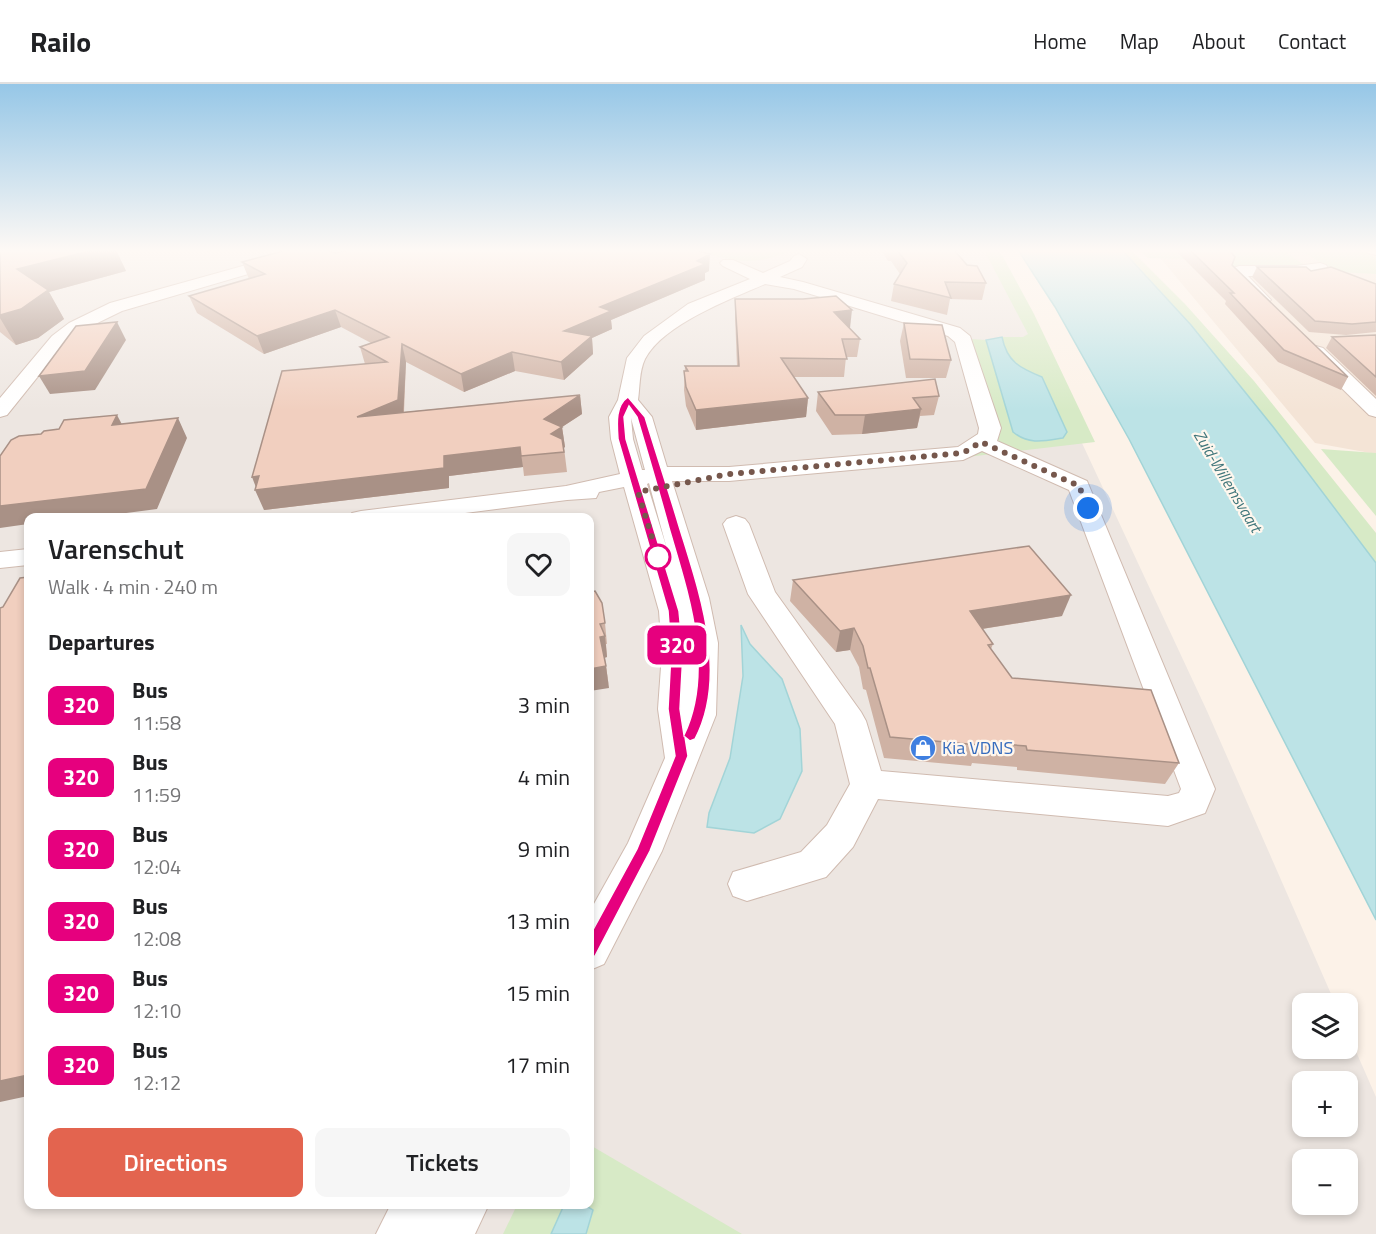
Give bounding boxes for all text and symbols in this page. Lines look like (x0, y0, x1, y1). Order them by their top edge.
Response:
text: Railo (30, 20, 91, 63)
text: Home (1033, 25, 1087, 57)
text: Map (1120, 25, 1159, 57)
text: About (1192, 25, 1245, 57)
text: Contact (1278, 25, 1346, 57)
water label: Zuid-Willemsvaart (1188, 425, 1269, 538)
your location (1073, 493, 1103, 523)
text: Varenschut (48, 527, 184, 570)
button: heart (507, 533, 570, 596)
unlabelled marker (645, 544, 671, 570)
text: Walk · 4 min · 240 m (48, 571, 218, 602)
text: Departures (48, 625, 155, 659)
line badge: 320 (642, 626, 712, 664)
text: 320 (659, 629, 695, 661)
text: Bus (132, 673, 168, 707)
text: 3 min (518, 688, 570, 722)
text: 320 (63, 689, 99, 721)
text: 11:58 (132, 707, 181, 738)
shop icon: Kia VDNS (908, 733, 938, 763)
place label: Kia VDNS (942, 734, 1013, 761)
text: Bus (132, 745, 168, 779)
text: 4 min (518, 760, 570, 794)
text: 320 (63, 761, 99, 793)
text: 11:59 (132, 779, 181, 810)
text: Bus (132, 817, 168, 851)
text: 9 min (518, 832, 570, 866)
text: 320 (63, 833, 99, 865)
text: 12:04 (132, 851, 181, 882)
text: Bus (132, 889, 168, 923)
text: 13 min (505, 904, 570, 938)
text: 320 (63, 905, 99, 937)
text: 12:08 (132, 923, 181, 954)
text: Bus (132, 961, 168, 995)
text: 15 min (505, 976, 570, 1010)
text: 320 (63, 977, 99, 1009)
map controls (1292, 993, 1358, 1215)
button: layers (1292, 993, 1358, 1059)
text: 12:10 (132, 995, 181, 1026)
text: Bus (132, 1033, 168, 1067)
text: 17 min (505, 1048, 570, 1082)
text: 320 (63, 1049, 99, 1081)
text: 12:12 (132, 1067, 181, 1098)
button: + (1292, 1071, 1358, 1137)
button: Directions (48, 1128, 303, 1197)
button: Tickets (315, 1128, 570, 1197)
button: − (1292, 1149, 1358, 1215)

